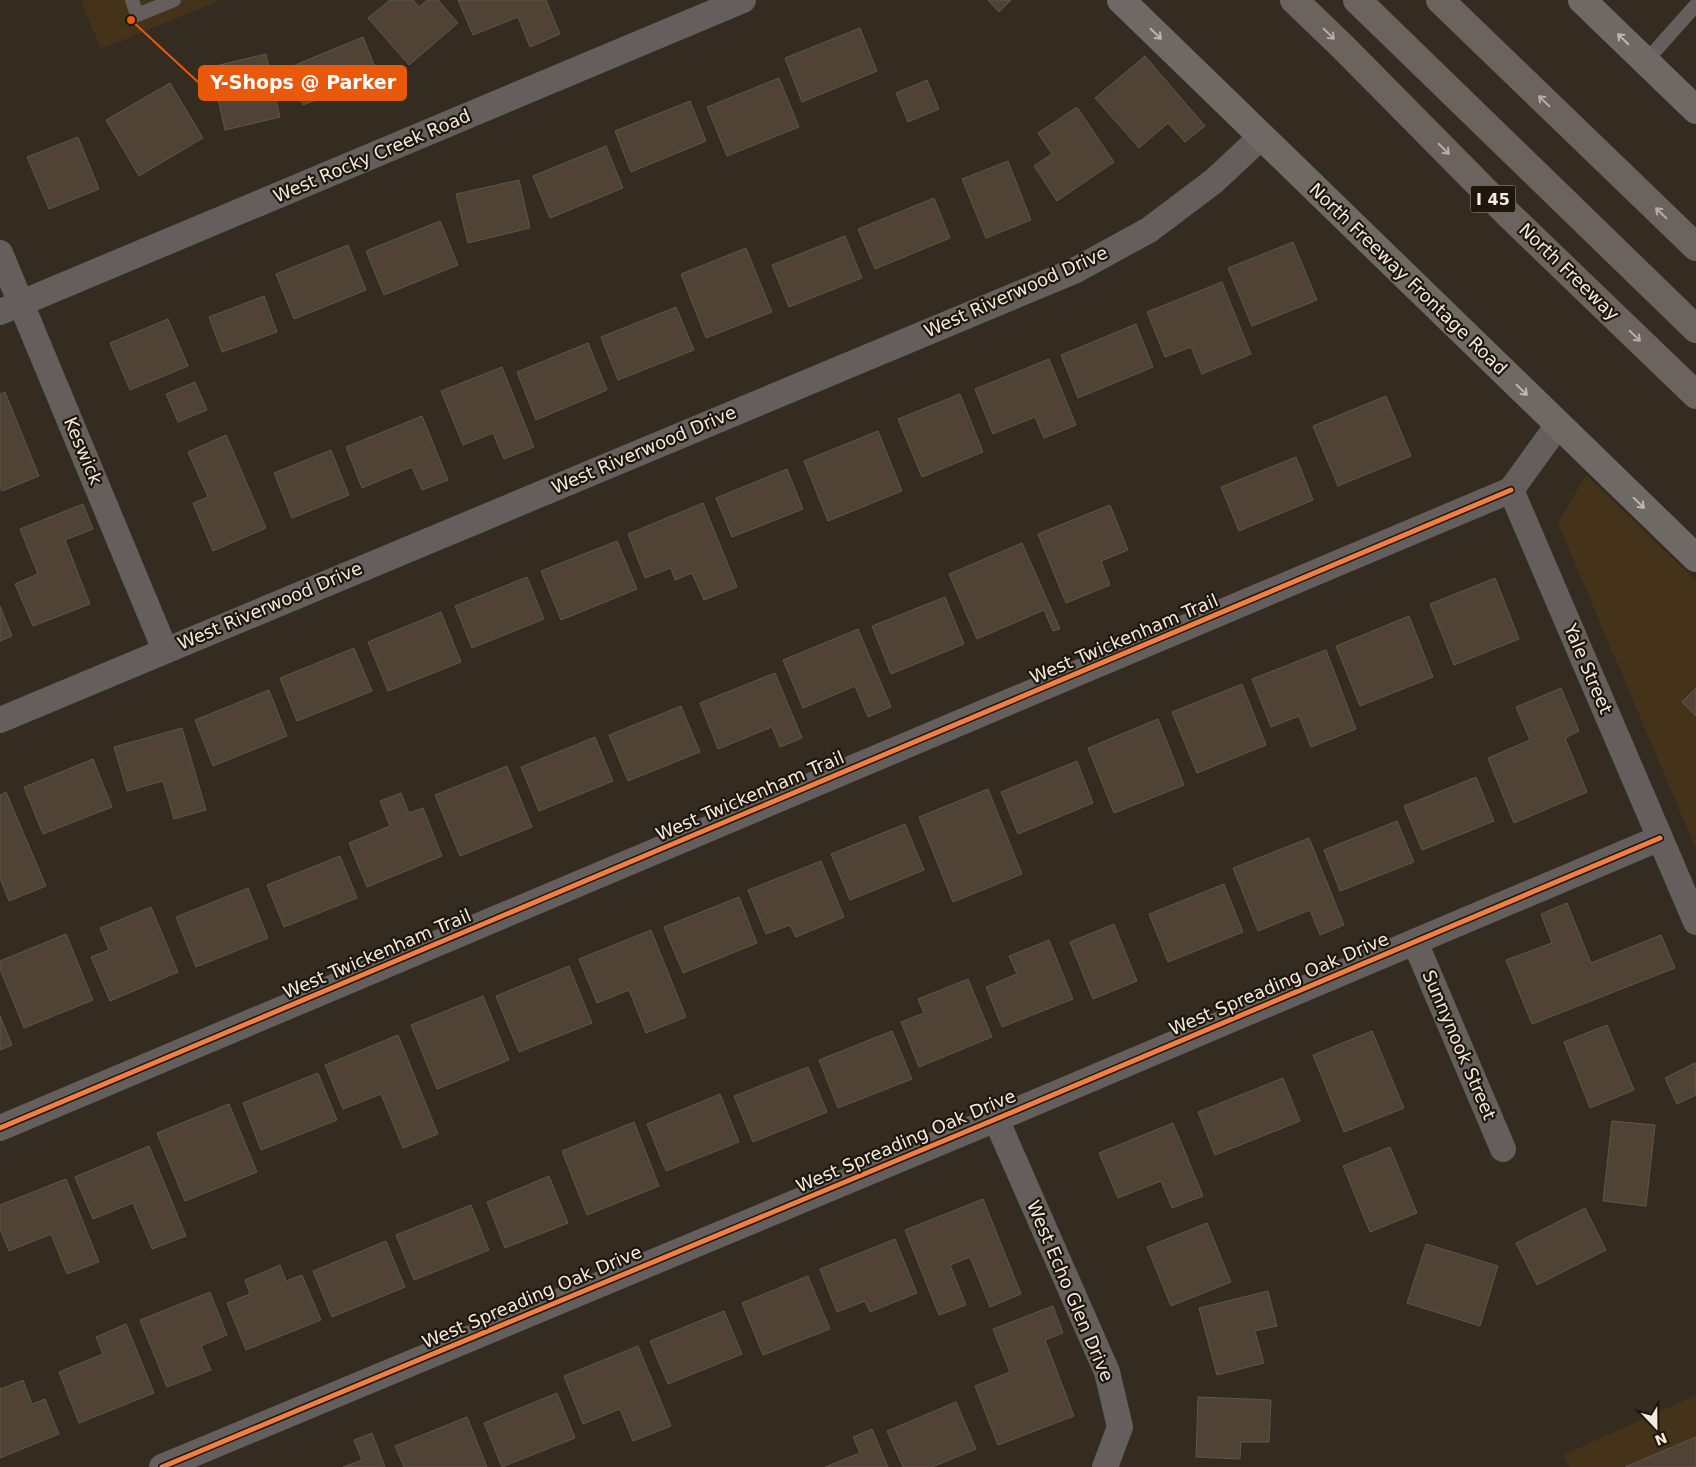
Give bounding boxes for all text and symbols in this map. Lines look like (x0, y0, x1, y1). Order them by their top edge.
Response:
one-way arrow (1149, 28, 1162, 40)
one-way arrow (1323, 28, 1335, 40)
one-way arrow (1617, 33, 1630, 45)
callout: Y-Shops @ Parker (199, 66, 406, 100)
text: Y-Shops @ Parker (209, 71, 397, 93)
one-way arrow (1538, 94, 1550, 107)
street label: West Rocky Creek Road (270, 104, 473, 207)
one-way arrow (1438, 143, 1450, 155)
street label: North Freeway Frontage Road (1305, 179, 1511, 379)
road number: I 45 (1470, 185, 1516, 212)
one-way arrow (1655, 207, 1667, 220)
street label: North Freeway (1515, 219, 1624, 325)
street label: West Riverwood Drive (921, 242, 1111, 342)
one-way arrow (1628, 330, 1641, 342)
one-way arrow (1516, 384, 1529, 396)
street label: West Riverwood Drive (548, 401, 739, 498)
street label: Keswick (60, 414, 107, 488)
one-way arrow (1633, 497, 1645, 509)
street label: West Riverwood Drive (174, 557, 365, 654)
street label: West Twickenham Trail (1027, 589, 1221, 688)
street label: Yale Street (1560, 620, 1617, 717)
street label: West Twickenham Trail (653, 746, 847, 845)
street label: West Twickenham Trail (280, 904, 474, 1003)
street label: West Spreading Oak Drive (1166, 928, 1392, 1039)
street label: Sunnynook Street (1418, 967, 1500, 1123)
street label: West Spreading Oak Drive (793, 1085, 1019, 1196)
street label: West Echo Glen Drive (1023, 1197, 1118, 1384)
street label: West Spreading Oak Drive (419, 1241, 645, 1352)
north arrow (1631, 1402, 1681, 1452)
text: N (1652, 1429, 1669, 1449)

